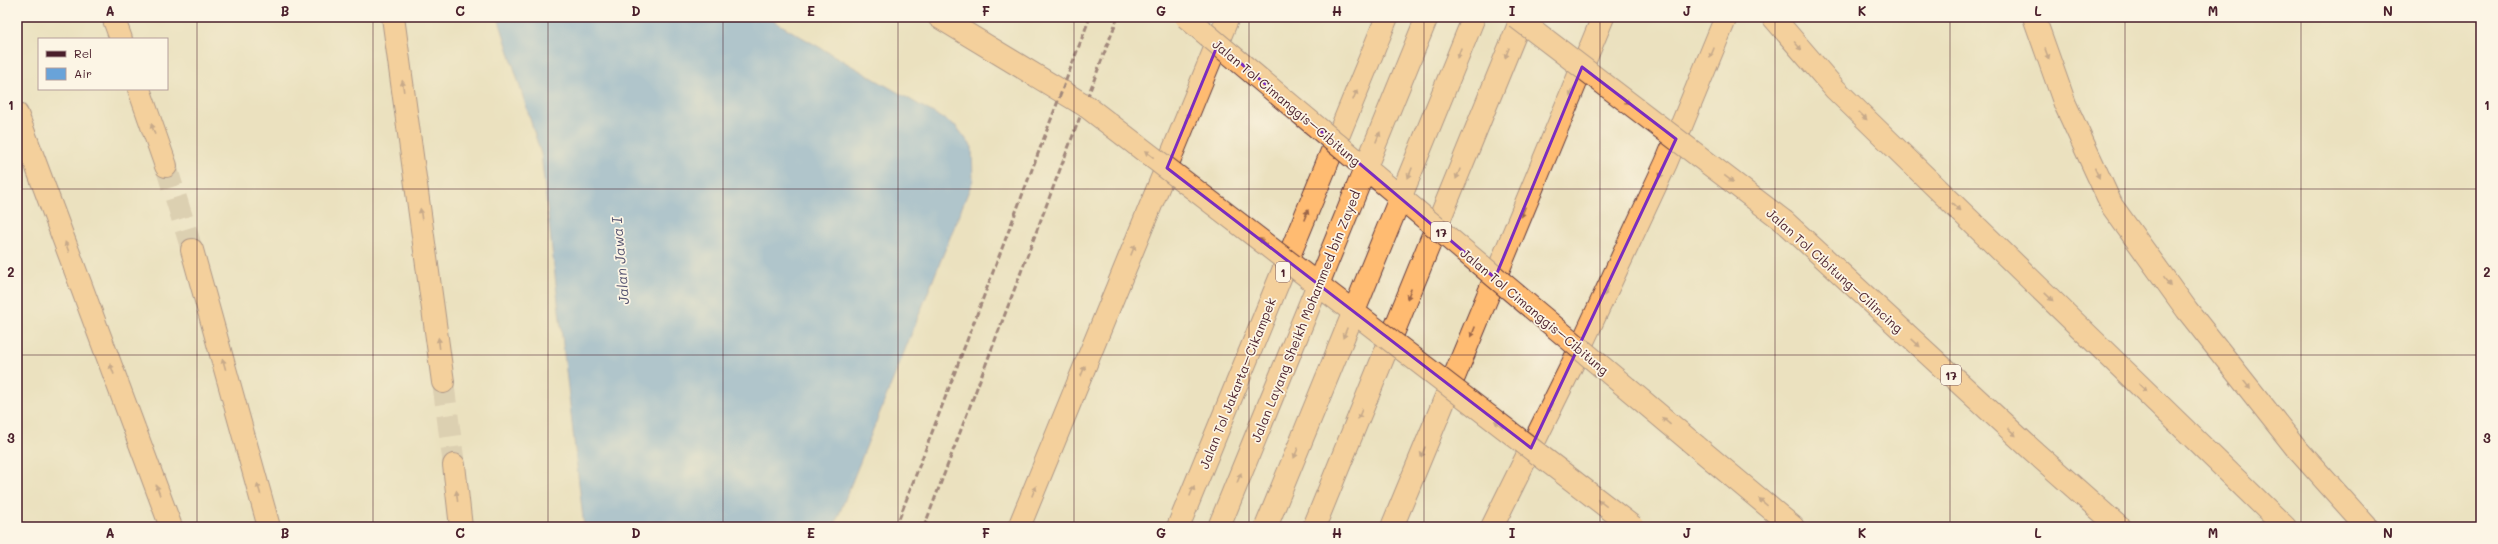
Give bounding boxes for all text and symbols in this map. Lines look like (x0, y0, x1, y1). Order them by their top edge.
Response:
text: A (105, 2, 115, 19)
text: B (281, 2, 290, 19)
text: C (455, 2, 465, 19)
text: D (631, 2, 641, 19)
text: E (807, 2, 815, 19)
text: F (982, 2, 990, 19)
text: G (1156, 2, 1166, 19)
text: H (1332, 2, 1342, 19)
text: I (1509, 2, 1516, 19)
text: J (1683, 2, 1691, 19)
text: K (1858, 2, 1867, 19)
text: L (2034, 2, 2042, 19)
text: M (2208, 2, 2218, 19)
text: N (2383, 2, 2393, 19)
street label: Jalan Tol Cimanggis–Cibitung (1209, 35, 1365, 169)
legend (38, 38, 168, 90)
one-way arrow (1794, 41, 1803, 52)
text: Rel (74, 45, 92, 61)
one-way arrow (1456, 48, 1462, 60)
one-way arrow (1503, 48, 1509, 60)
one-way arrow (1708, 48, 1714, 60)
one-way arrow (2044, 48, 2050, 60)
text: Air (74, 65, 92, 81)
one-way arrow (400, 80, 406, 92)
one-way arrow (1569, 86, 1575, 98)
one-way arrow (1353, 89, 1359, 101)
text: 1 (8, 96, 14, 113)
one-way arrow (1620, 96, 1631, 104)
text: 1 (2484, 96, 2490, 113)
one-way arrow (1185, 111, 1191, 123)
one-way arrow (1858, 111, 1868, 121)
one-way arrow (150, 123, 156, 135)
one-way arrow (1375, 132, 1381, 143)
one-way arrow (1143, 150, 1154, 158)
one-way arrow (1659, 167, 1665, 179)
one-way arrow (1407, 168, 1413, 180)
one-way arrow (1454, 168, 1460, 180)
one-way arrow (2094, 168, 2100, 179)
one-way arrow (1723, 174, 1734, 183)
street label: Jalan Layang Sheikh Mohammed bin Zayed (1247, 188, 1363, 444)
one-way arrow (1951, 202, 1961, 211)
street label: Jalan Tol Cibitung–Cilincing (1763, 204, 1907, 336)
one-way arrow (1519, 206, 1525, 218)
one-way arrow (418, 208, 424, 220)
one-way arrow (1303, 209, 1309, 221)
water label: Jalan Jawa I (607, 216, 633, 305)
road number: 17 (1431, 222, 1451, 242)
one-way arrow (1257, 238, 1268, 246)
one-way arrow (63, 240, 69, 252)
one-way arrow (1130, 244, 1136, 256)
street label: Jalan Tol Cimanggis–Cibitung (1457, 244, 1613, 378)
road number: 1 (1276, 262, 1290, 282)
text: 2 (7, 263, 15, 280)
text: 2 (2483, 263, 2491, 280)
one-way arrow (2163, 277, 2171, 288)
one-way arrow (1603, 285, 1609, 297)
one-way arrow (1405, 288, 1411, 300)
one-way arrow (2044, 292, 2054, 302)
street label: Jalan Tol Jakarta–Cikampek (1195, 295, 1279, 471)
one-way arrow (1342, 327, 1348, 339)
one-way arrow (1470, 327, 1476, 338)
one-way arrow (436, 337, 442, 349)
one-way arrow (1912, 338, 1921, 347)
one-way arrow (221, 358, 227, 370)
one-way arrow (109, 362, 115, 374)
one-way arrow (1081, 364, 1087, 376)
road number: 17 (1941, 365, 1961, 385)
one-way arrow (2243, 380, 2251, 391)
one-way arrow (2138, 383, 2147, 392)
one-way arrow (1547, 402, 1553, 414)
one-way arrow (1356, 409, 1362, 421)
one-way arrow (1660, 417, 1671, 426)
one-way arrow (1493, 420, 1504, 428)
one-way arrow (2007, 427, 2017, 436)
text: 3 (7, 429, 15, 446)
text: 3 (2483, 429, 2491, 446)
one-way arrow (1420, 447, 1426, 458)
one-way arrow (1293, 448, 1299, 459)
one-way arrow (1236, 471, 1242, 483)
one-way arrow (256, 483, 262, 495)
one-way arrow (154, 484, 160, 496)
one-way arrow (1190, 484, 1196, 496)
one-way arrow (1031, 485, 1037, 496)
one-way arrow (454, 490, 461, 502)
one-way arrow (1757, 498, 1768, 507)
one-way arrow (1597, 499, 1607, 507)
text: A (105, 524, 115, 541)
text: B (281, 524, 290, 541)
text: C (455, 524, 465, 541)
text: D (631, 524, 641, 541)
text: E (807, 524, 815, 541)
text: F (982, 524, 990, 541)
text: G (1156, 524, 1166, 541)
text: H (1332, 524, 1342, 541)
text: I (1509, 524, 1516, 541)
text: J (1683, 524, 1691, 541)
text: K (1858, 524, 1867, 541)
text: L (2034, 524, 2042, 541)
text: M (2208, 524, 2218, 541)
text: N (2383, 524, 2393, 541)

